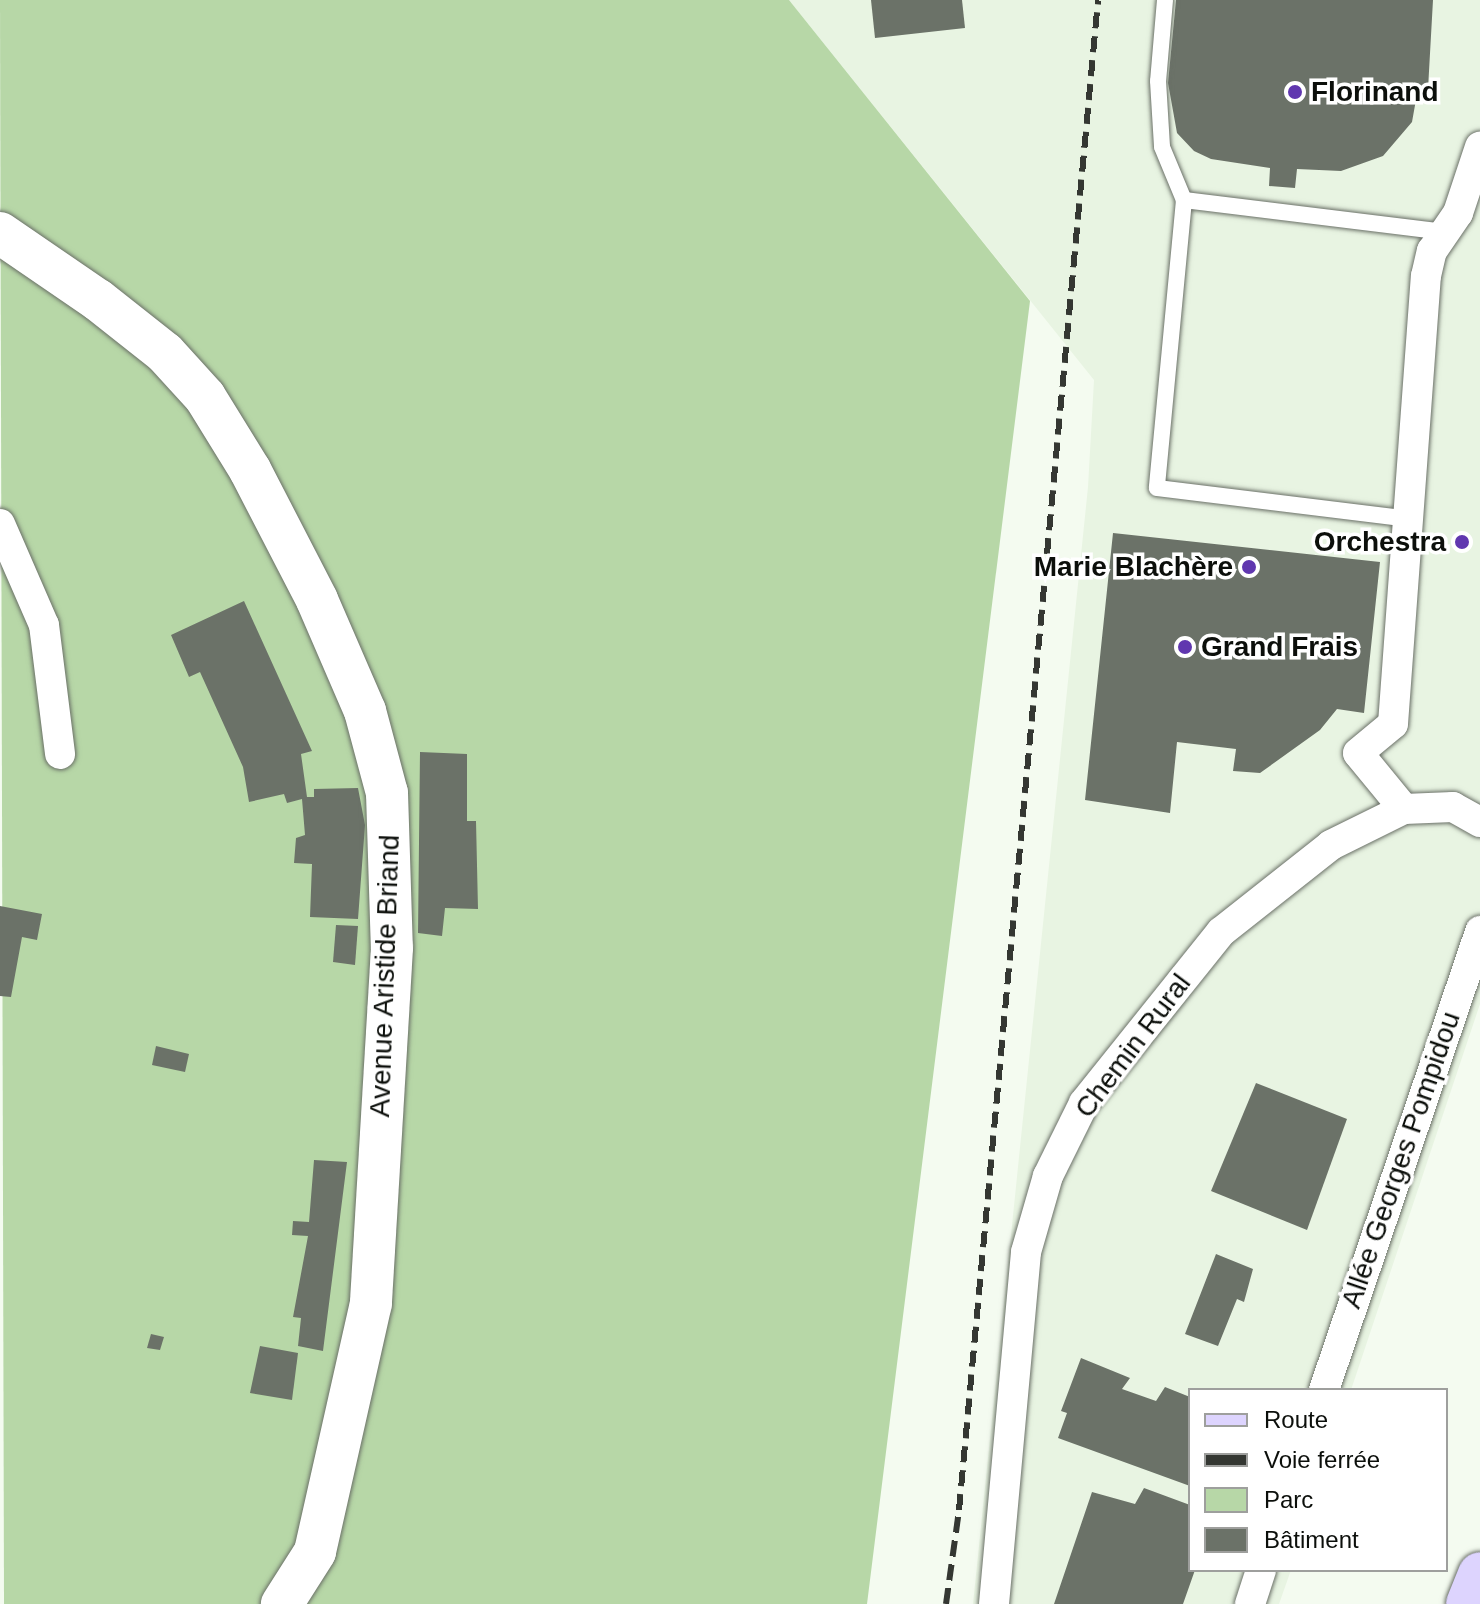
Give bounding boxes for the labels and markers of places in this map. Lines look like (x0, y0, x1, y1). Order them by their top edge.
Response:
place label: Florinand (1311, 75, 1439, 109)
marker: Florinand (1286, 83, 1304, 101)
place label: Orchestra (1314, 525, 1446, 559)
marker: Orchestra (1453, 533, 1471, 551)
place label: Marie Blachère (1034, 550, 1233, 584)
marker: Marie Blachère (1240, 558, 1258, 576)
place label: Grand Frais (1201, 630, 1358, 664)
marker: Grand Frais (1176, 638, 1194, 656)

